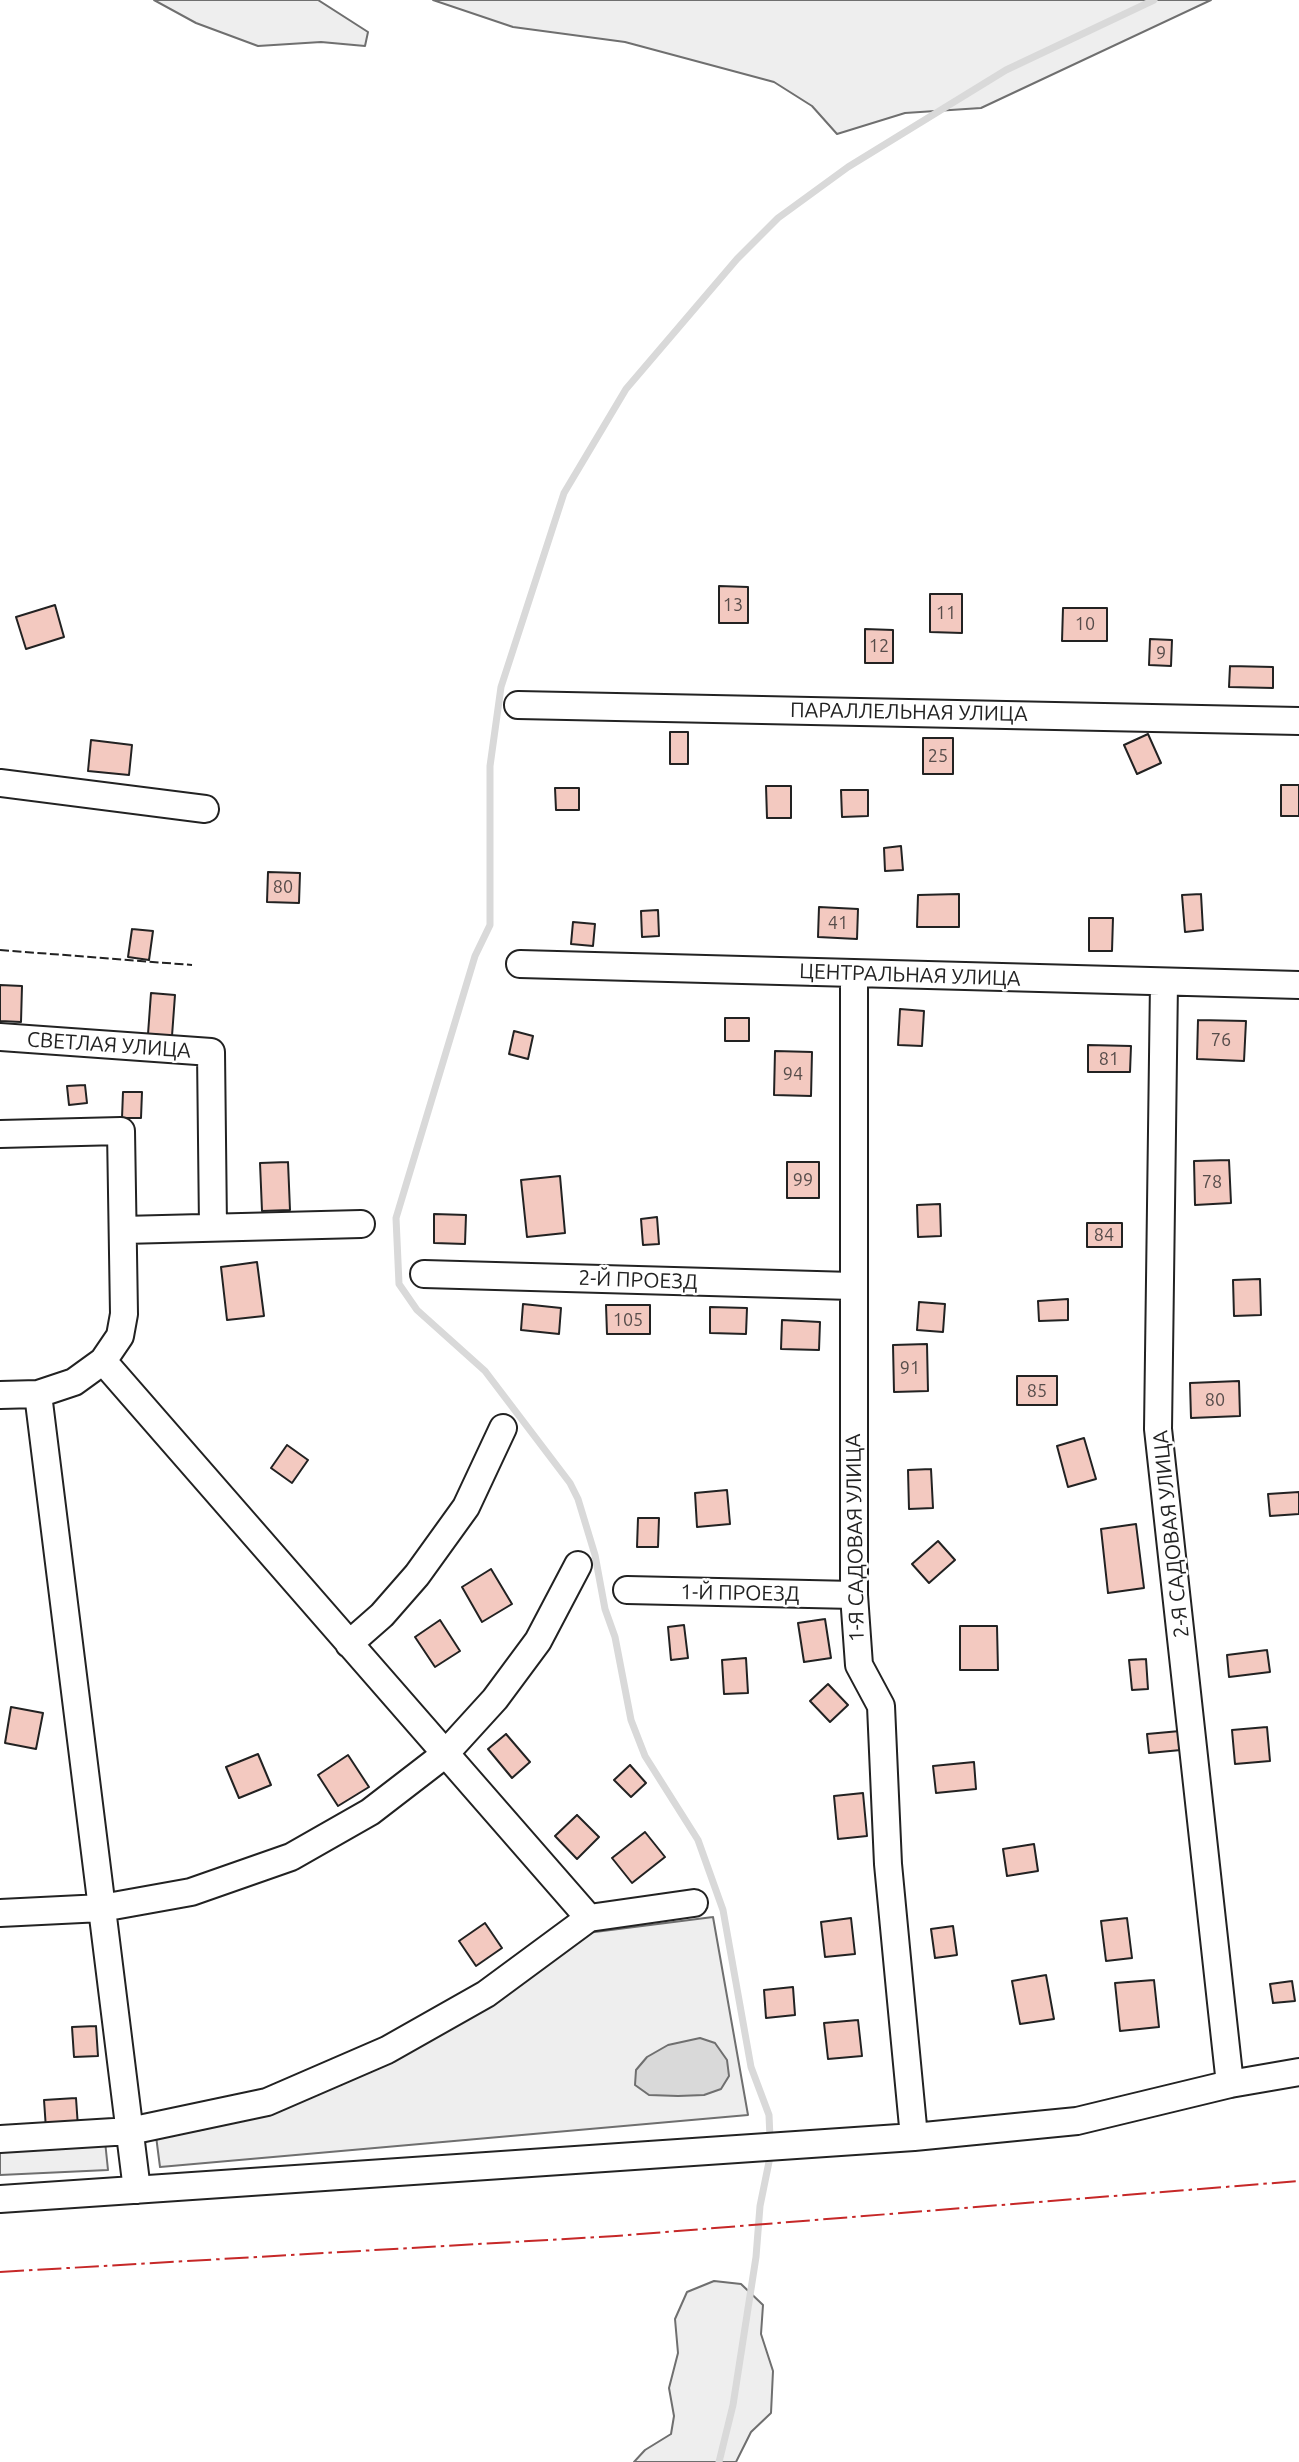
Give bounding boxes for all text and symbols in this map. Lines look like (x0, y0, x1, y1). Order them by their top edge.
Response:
house number: 13 (723, 594, 743, 616)
house number: 11 (936, 602, 956, 624)
house number: 10 (1075, 613, 1095, 635)
house number: 12 (869, 635, 889, 657)
house number: 9 (1156, 642, 1166, 664)
street label: ПАРАЛЛЕЛЬНАЯ УЛИЦА (790, 697, 1028, 727)
house number: 25 (928, 745, 948, 767)
house number: 80 (273, 876, 293, 898)
house number: 41 (828, 912, 848, 934)
street label: ЦЕНТРАЛЬНАЯ УЛИЦА (799, 959, 1021, 991)
street label: СВЕТЛАЯ УЛИЦА (26, 1027, 192, 1063)
house number: 76 (1211, 1029, 1231, 1051)
house number: 81 (1099, 1048, 1119, 1070)
house number: 94 (783, 1063, 803, 1085)
house number: 99 (793, 1169, 813, 1191)
house number: 78 (1202, 1171, 1222, 1193)
house number: 84 (1094, 1224, 1114, 1246)
street label: 2-Й ПРОЕЗД (578, 1265, 698, 1295)
house number: 105 (613, 1309, 643, 1331)
house number: 91 (900, 1357, 920, 1379)
house number: 85 (1027, 1380, 1047, 1402)
house number: 80 (1205, 1389, 1225, 1411)
street label: 2-Я САДОВАЯ УЛИЦА (1148, 1429, 1194, 1639)
street label: 1-Я САДОВАЯ УЛИЦА (841, 1434, 869, 1642)
street label: 1-Й ПРОЕЗД (680, 1579, 800, 1607)

